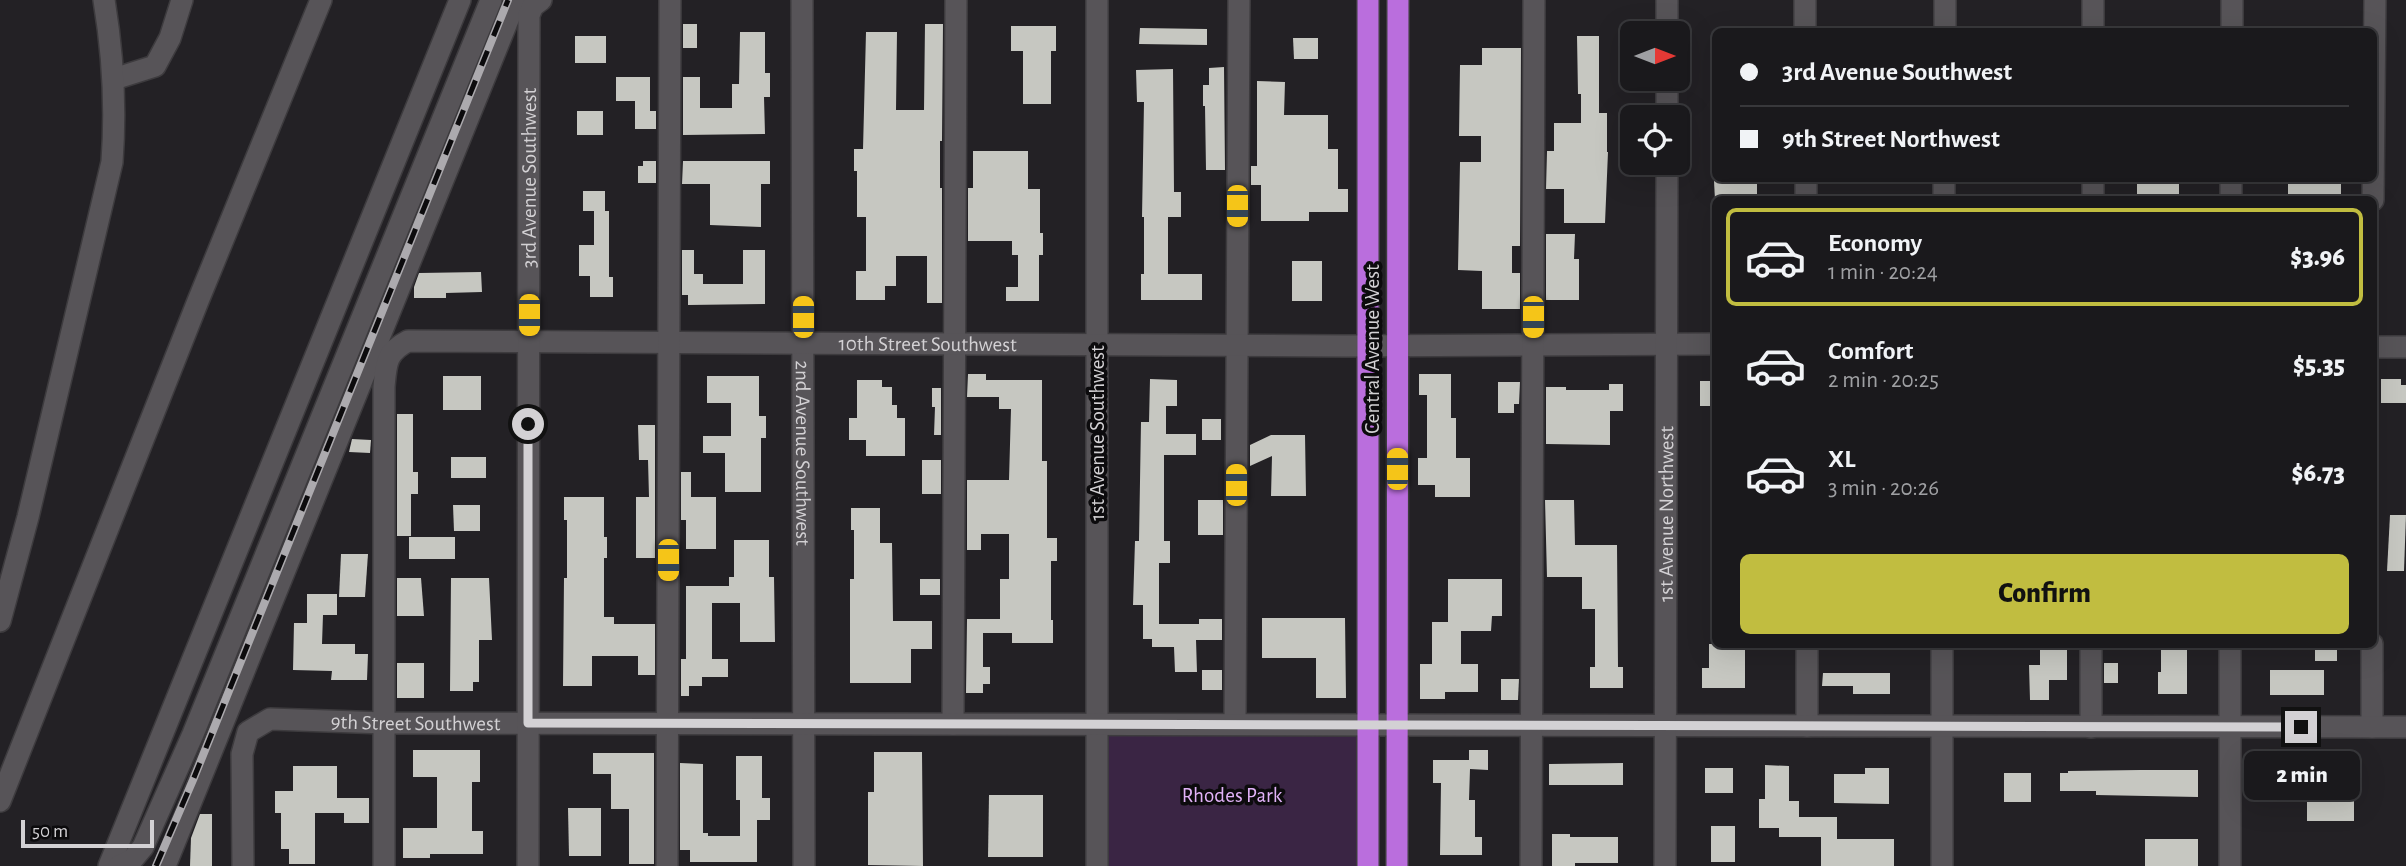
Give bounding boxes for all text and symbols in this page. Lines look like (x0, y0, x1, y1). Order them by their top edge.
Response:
north arrow (1620, 21, 1690, 91)
map controls (1620, 21, 1690, 175)
text: 3rd Avenue Southwest (1782, 59, 2012, 85)
street label: 3rd Avenue Southwest (518, 88, 539, 268)
button: locate (1620, 105, 1690, 175)
text: 9th Street Northwest (1782, 126, 2000, 152)
car (1227, 185, 1248, 227)
icon: car (1744, 226, 1807, 289)
text: Economy (1828, 230, 1922, 256)
text: $3.96 (2290, 244, 2345, 270)
text: 1 min · 20:24 (1828, 261, 1938, 284)
street label: Central Avenue West (1362, 264, 1383, 434)
car (519, 294, 540, 336)
car (793, 296, 814, 338)
car (1523, 296, 1544, 338)
street label: 10th Street Southwest (838, 333, 1017, 355)
icon: car (1744, 334, 1807, 397)
text: Comfort (1828, 338, 1913, 364)
street label: 1st Avenue Southwest (1087, 345, 1108, 521)
text: $5.35 (2293, 352, 2345, 378)
street label: 2nd Avenue Southwest (792, 360, 814, 546)
text: 2 min · 20:25 (1828, 369, 1939, 392)
route start (512, 408, 544, 440)
street label: 1st Avenue Northwest (1655, 426, 1677, 602)
icon: car (1744, 442, 1807, 505)
text: XL (1828, 446, 1855, 472)
car (1387, 448, 1408, 490)
text: $6.73 (2292, 460, 2345, 486)
car (1226, 464, 1247, 506)
text: 3 min · 20:26 (1828, 477, 1939, 500)
car (658, 539, 679, 581)
button: Confirm (1740, 554, 2349, 634)
street label: 9th Street Southwest (330, 711, 501, 734)
route end (2285, 711, 2317, 743)
callout: 2 min (2243, 752, 2359, 800)
text: 2 min (2276, 764, 2328, 787)
park label: Rhodes Park (1182, 785, 1283, 806)
scale bar (21, 817, 154, 849)
text: 50 m (32, 822, 68, 841)

